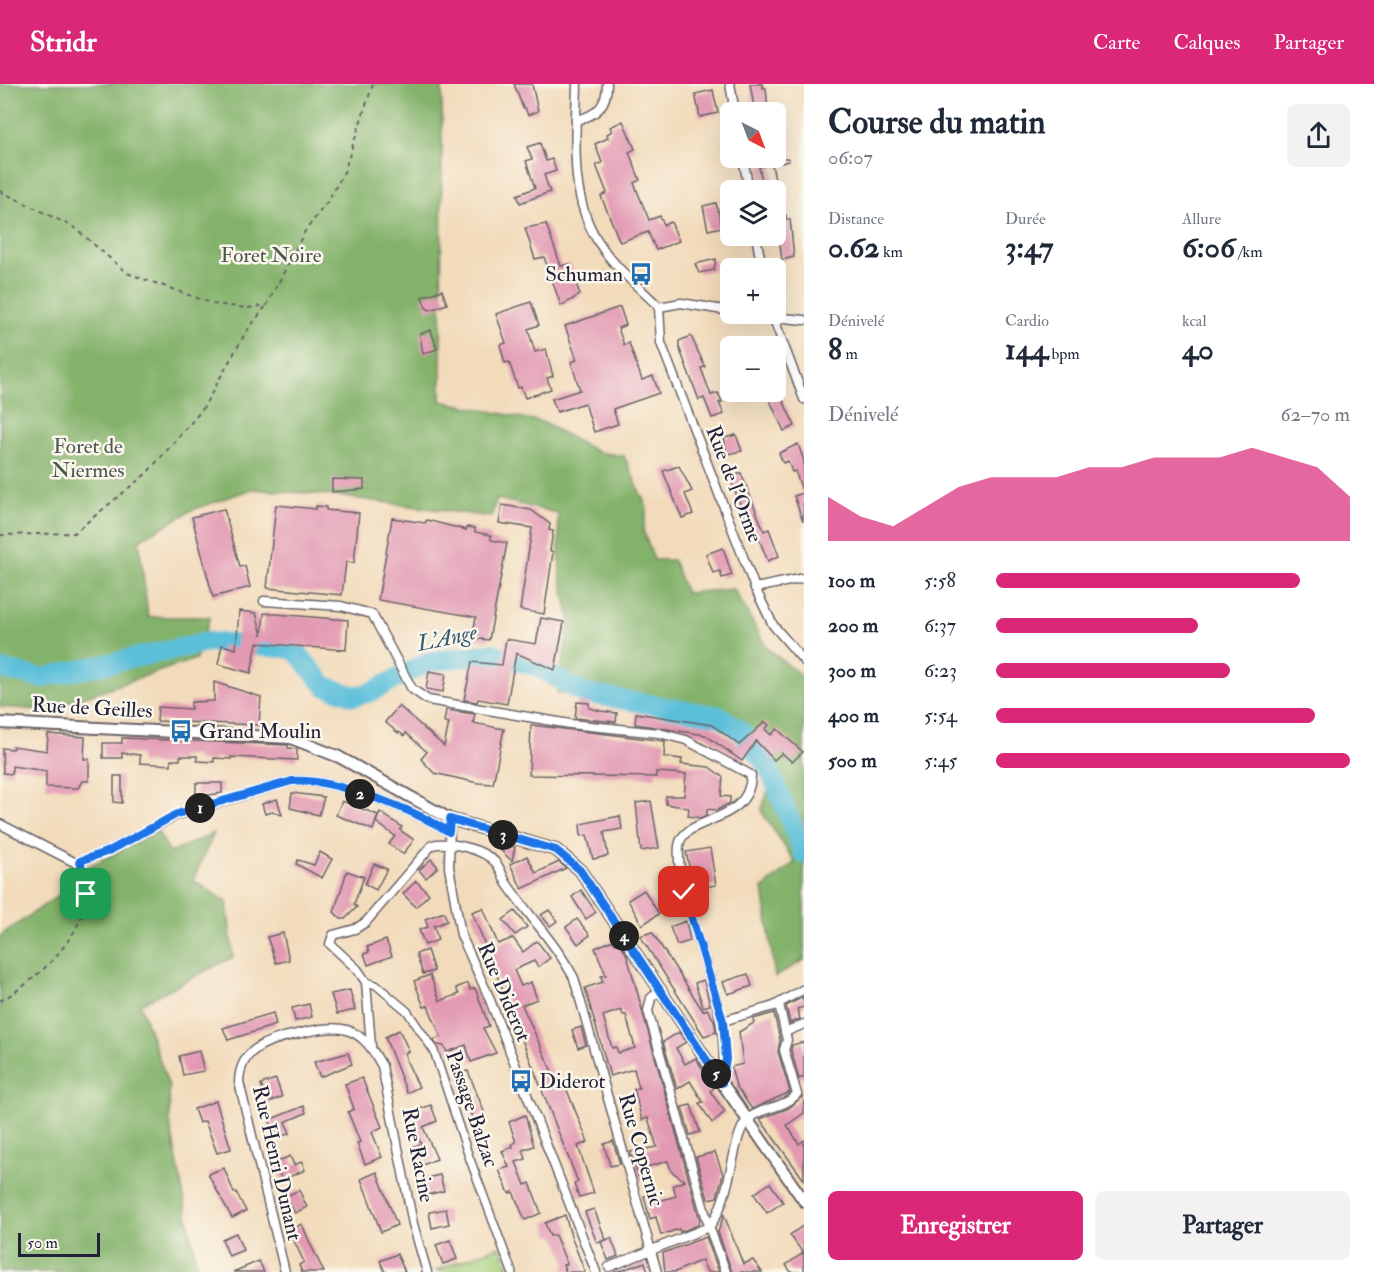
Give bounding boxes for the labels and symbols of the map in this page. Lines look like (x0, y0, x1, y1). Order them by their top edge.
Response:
north arrow (720, 102, 786, 168)
park label: Foret Noire (220, 242, 322, 269)
place label: Schuman (545, 261, 623, 288)
bus stop icon: Schuman (628, 261, 654, 287)
street label: Rue de l'Orme (699, 422, 769, 546)
park label: Foret de Niermes (52, 433, 124, 484)
water label: L'Ange (414, 618, 480, 658)
street label: Rue de Geilles (31, 691, 153, 725)
bus stop icon: Grand Moulin (168, 718, 194, 744)
place label: Grand Moulin (199, 718, 321, 745)
pin: 2 (345, 779, 375, 809)
pin: 1 (185, 793, 215, 823)
pin: 3 (488, 820, 518, 850)
pin (658, 866, 709, 917)
pin (60, 868, 111, 919)
pin: 4 (609, 921, 639, 951)
street label: Rue Diderot (471, 938, 537, 1046)
street label: Passage Balzac (439, 1047, 505, 1172)
pin: 5 (701, 1059, 731, 1089)
bus stop icon: Diderot (508, 1068, 534, 1094)
place label: Diderot (539, 1068, 606, 1095)
street label: Rue Henri Dunant (246, 1083, 308, 1243)
street label: Rue Copernic (612, 1090, 670, 1210)
street label: Rue Racine (396, 1105, 440, 1205)
scale bar (18, 1230, 100, 1258)

